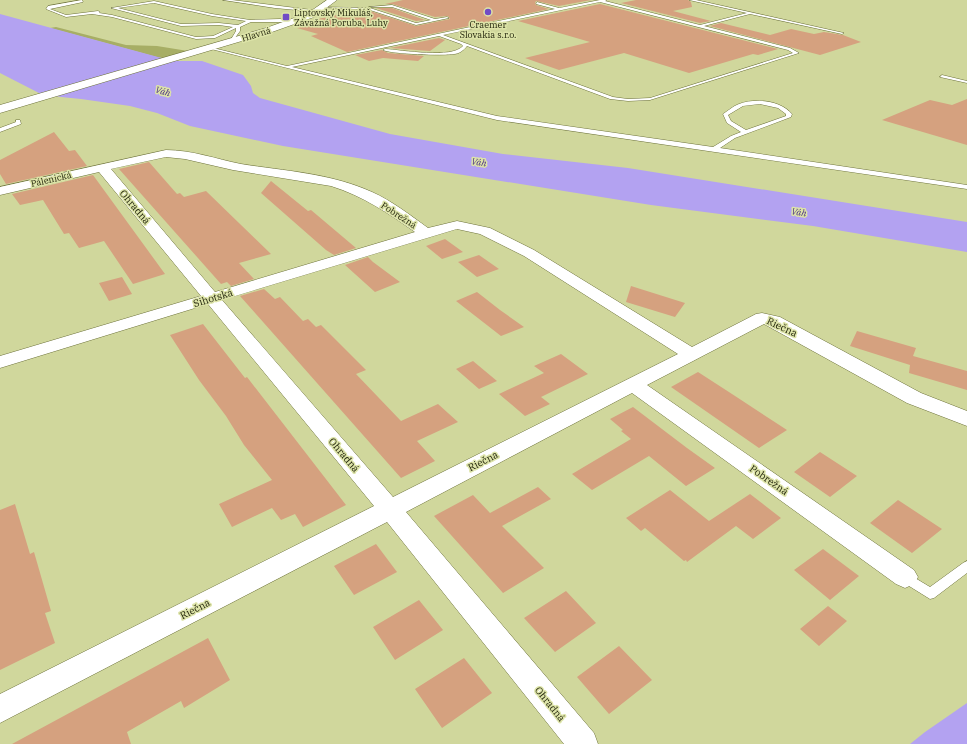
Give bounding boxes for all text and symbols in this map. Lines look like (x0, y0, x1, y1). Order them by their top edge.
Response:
place label: Liptovský Mikuláš, Závažná Poruba, Luhy (294, 7, 388, 28)
marker: Craemer Slovakia s.r.o. (483, 7, 493, 17)
marker: Liptovský Mikuláš, Závažná Poruba, Luhy (281, 12, 291, 22)
place label: Craemer Slovakia s.r.o. (460, 19, 516, 40)
street label: Hlavná (240, 24, 272, 44)
water label: Váh (154, 84, 172, 98)
water label: Váh (471, 155, 487, 169)
street label: Pálenická (30, 169, 72, 189)
street label: Ohradná (117, 187, 154, 227)
street label: Pobrežná (379, 200, 419, 231)
water label: Váh (791, 205, 807, 219)
street label: Sihotská (192, 286, 235, 310)
street label: Riečna (765, 314, 800, 340)
street label: Ohradná (326, 435, 363, 475)
street label: Riečna (466, 448, 501, 474)
street label: Pobrežná (747, 462, 791, 498)
street label: Riečna (178, 596, 213, 622)
street label: Ohradná (532, 684, 568, 725)

